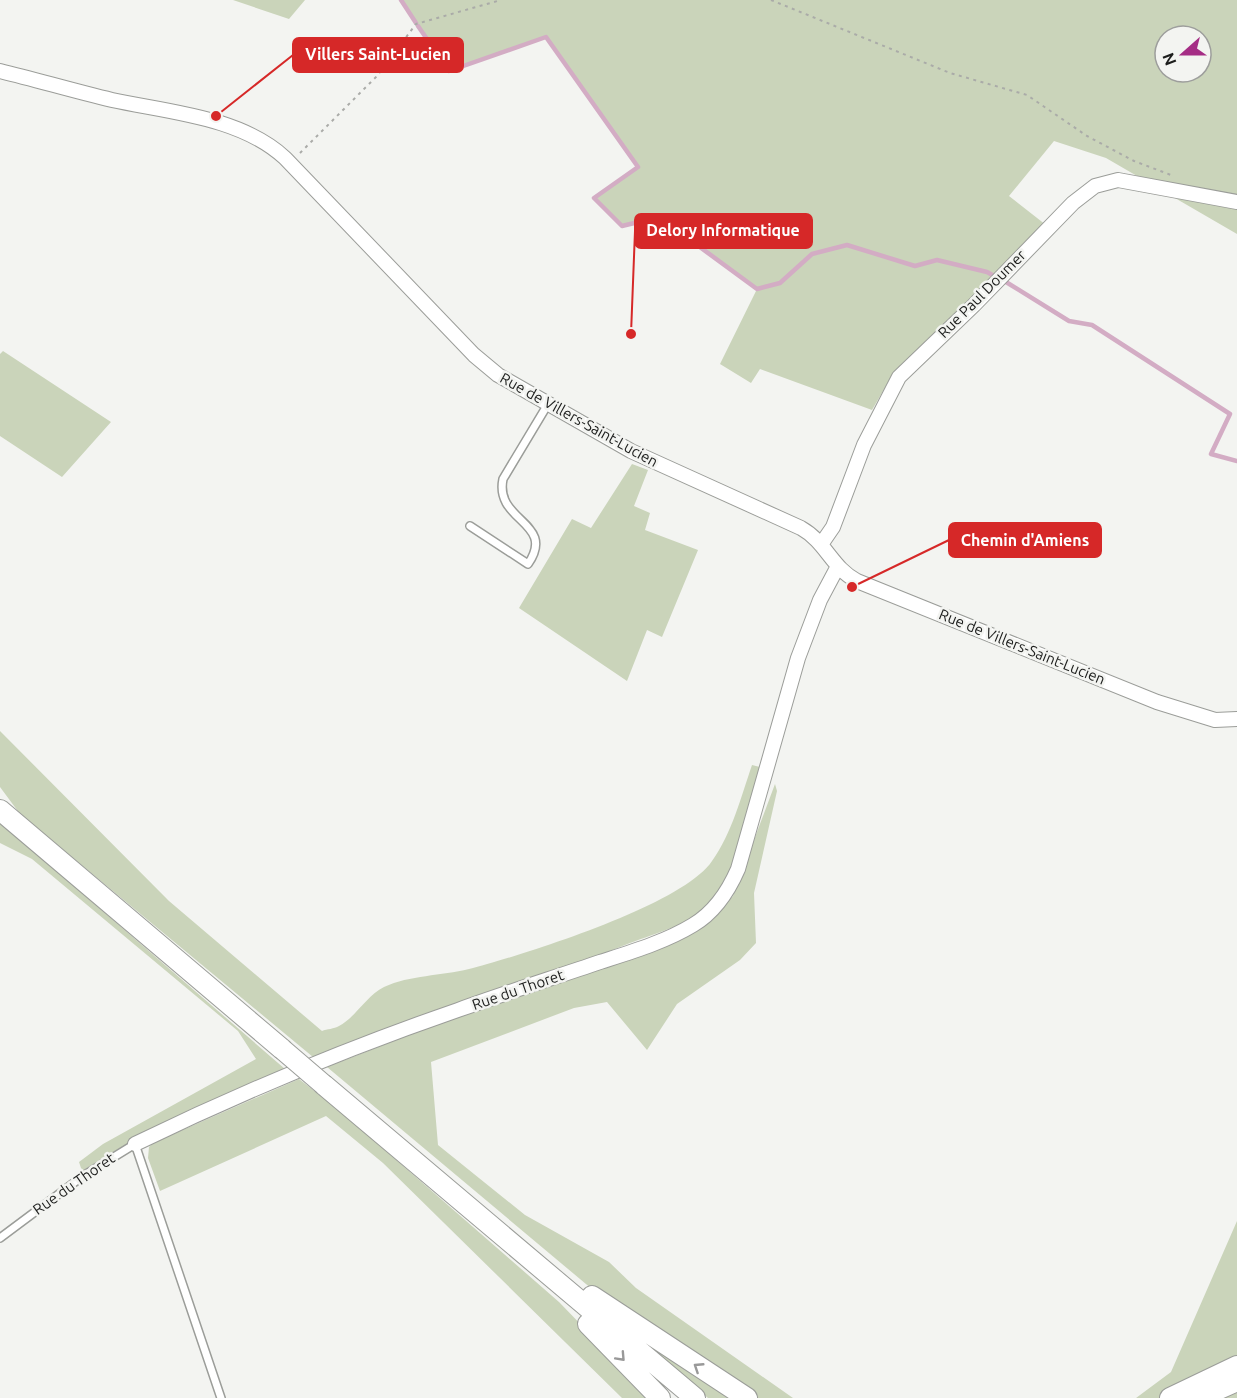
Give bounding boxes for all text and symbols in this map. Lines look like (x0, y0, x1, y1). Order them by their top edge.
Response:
north arrow (1153, 24, 1213, 84)
callout: Villers Saint-Lucien (293, 38, 463, 72)
text: Villers Saint-Lucien (305, 45, 451, 63)
text: N (1158, 51, 1180, 68)
callout: Delory Informatique (635, 214, 812, 248)
text: Delory Informatique (646, 221, 800, 239)
street label: Rue Paul Doumer (934, 246, 1029, 341)
street label: Rue de Villers-Saint-Lucien (497, 369, 661, 470)
callout: Chemin d'Amiens (949, 523, 1101, 557)
text: Chemin d'Amiens (961, 531, 1089, 549)
street label: Rue de Villers-Saint-Lucien (937, 605, 1108, 688)
street label: Rue du Thoret (470, 966, 566, 1013)
street label: Rue du Thoret (30, 1149, 118, 1218)
one-way arrow (614, 1351, 625, 1361)
one-way arrow (694, 1362, 704, 1374)

